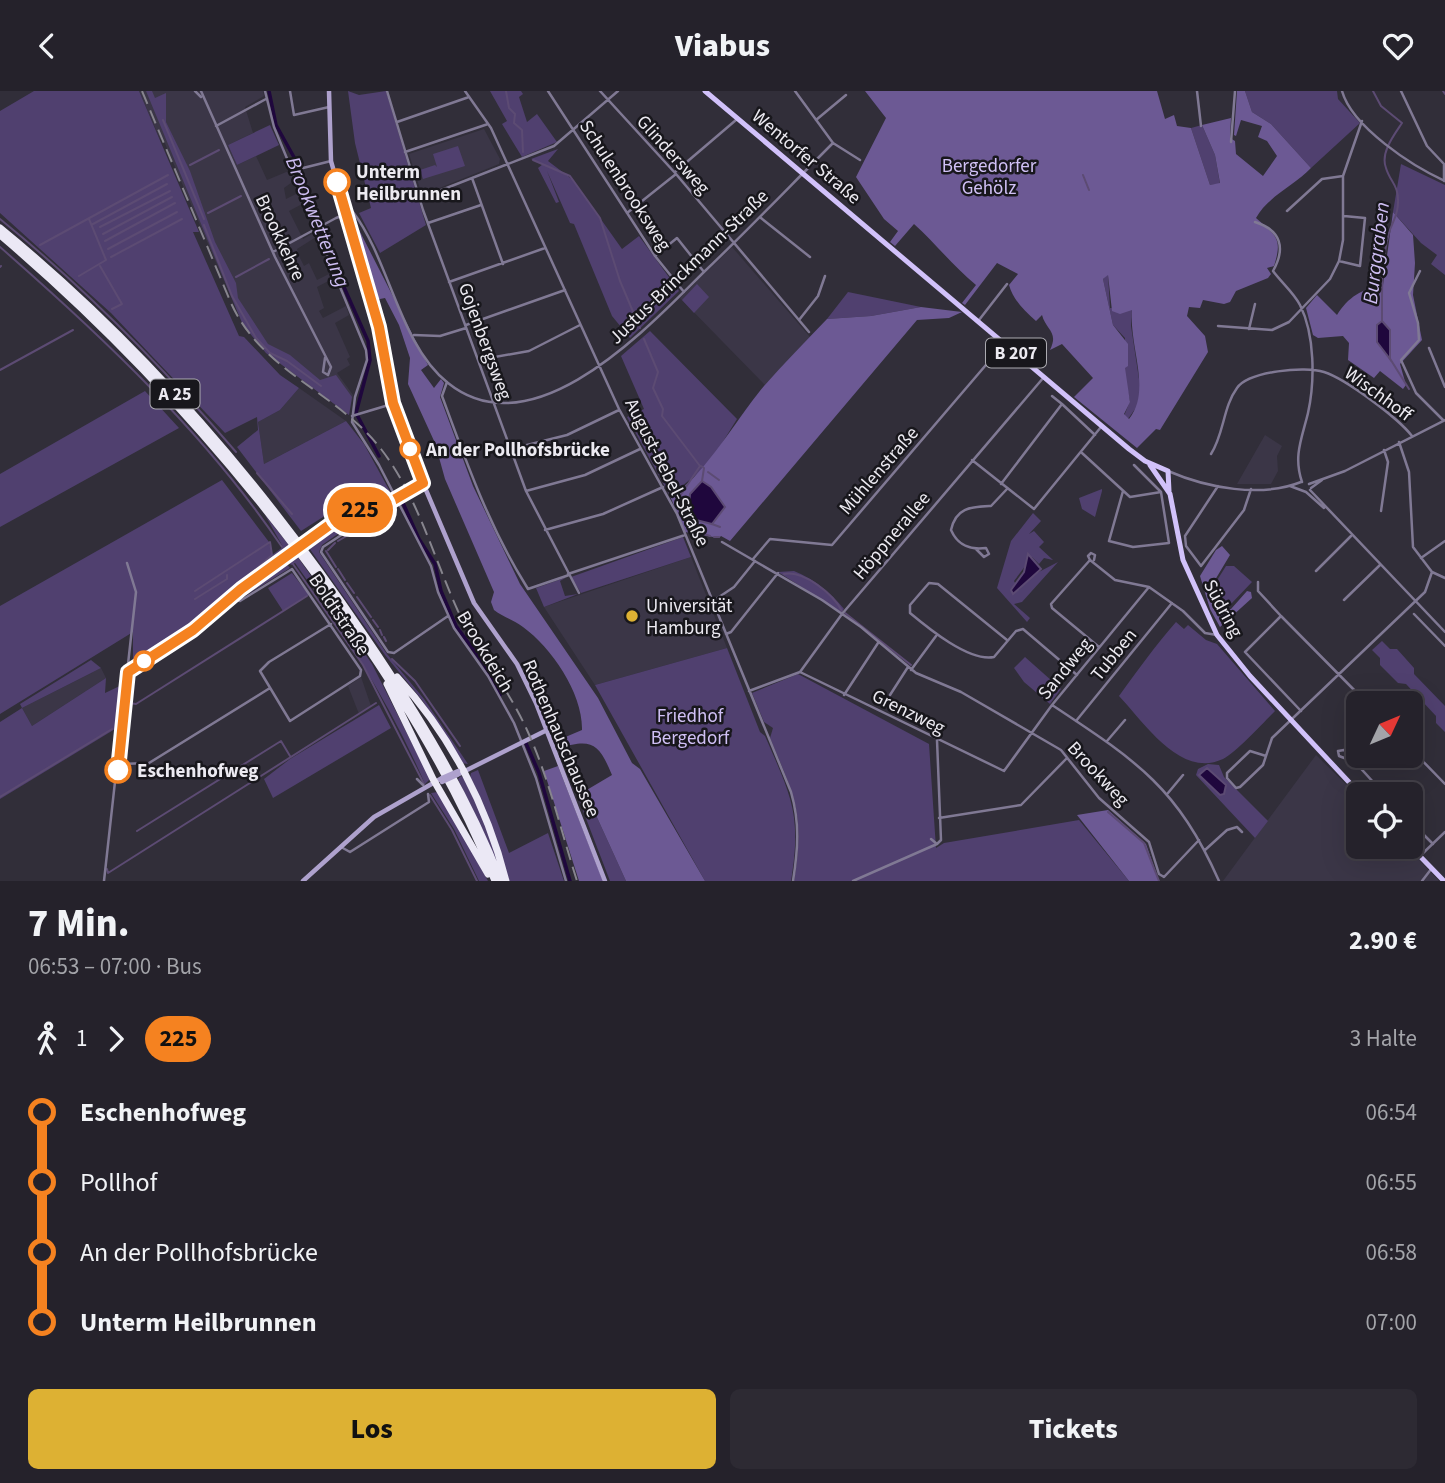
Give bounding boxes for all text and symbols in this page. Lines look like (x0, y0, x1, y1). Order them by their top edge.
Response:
text: Viabus (675, 23, 770, 69)
icon: back (28, 27, 66, 65)
icon: heart (1379, 27, 1417, 65)
street label: Wentorfer Straße (746, 103, 866, 211)
street label: Glindersweg (630, 109, 716, 201)
street label: Schulenbrooksweg (572, 115, 678, 257)
water label: Brookwetterung (278, 152, 358, 292)
park label: Bergedorfer Gehölz (942, 153, 1037, 202)
place label: Unterm Heilbrunnen (356, 159, 461, 208)
marker: Unterm Heilbrunnen (324, 169, 350, 195)
street label: Justus-Brinckmann-Straße (603, 184, 775, 351)
street label: Brookkehre (248, 190, 311, 285)
water label: Burggraben (1355, 200, 1397, 306)
street label: Gojenbergsweg (451, 279, 518, 404)
road number: B 207 (986, 339, 1046, 367)
street label: Wischhoff (1339, 360, 1418, 429)
road number: A 25 (150, 379, 200, 409)
street label: August-Bebel-Straße (618, 394, 716, 551)
street label: Mühlenstraße (833, 421, 925, 521)
place label: An der Pollhofsbrücke (425, 437, 610, 464)
marker: An der Pollhofsbrücke (400, 439, 420, 459)
street label: Höppnerallee (847, 486, 937, 586)
line badge: 225 (320, 487, 400, 533)
text: 225 (341, 492, 379, 527)
street label: Boldtstraße (302, 569, 376, 661)
street label: Südring (1196, 575, 1249, 643)
place label: Universität Hamburg (646, 593, 733, 642)
street label: Brookdeich (450, 606, 520, 698)
marker: Universität Hamburg (624, 608, 640, 624)
street label: Tubben (1085, 623, 1144, 687)
street label: Sandweg (1032, 632, 1099, 706)
unlabelled marker (134, 651, 154, 671)
street label: Rothenhauschaussee (515, 655, 606, 822)
street label: Grenzweg (867, 683, 950, 742)
north arrow (1346, 691, 1423, 768)
map controls (1346, 691, 1423, 859)
park label: Friedhof Bergedorf (651, 703, 731, 752)
street label: Brookweg (1061, 736, 1135, 813)
marker: Eschenhofweg (105, 757, 131, 783)
place label: Eschenhofweg (137, 758, 258, 785)
button: locate (1346, 782, 1423, 859)
text: 7 Min. (28, 897, 130, 951)
text: 2.90 € (1349, 922, 1417, 959)
text: 06:53 – 07:00 · Bus (28, 950, 202, 983)
icon: walk (28, 1020, 66, 1058)
icon: forward (97, 1020, 135, 1058)
text: 225 (159, 1021, 197, 1056)
text: 1 (76, 1022, 87, 1055)
text: 3 Halte (1350, 1022, 1417, 1055)
text: Eschenhofweg (80, 1094, 246, 1131)
text: 06:54 (1366, 1096, 1417, 1129)
text: Pollhof (80, 1164, 157, 1201)
text: 06:55 (1366, 1166, 1417, 1199)
text: An der Pollhofsbrücke (80, 1234, 318, 1271)
text: 06:58 (1366, 1236, 1417, 1269)
text: Unterm Heilbrunnen (80, 1304, 317, 1341)
text: 07:00 (1366, 1306, 1417, 1339)
button: Los (28, 1389, 716, 1469)
button: Tickets (730, 1389, 1417, 1469)

